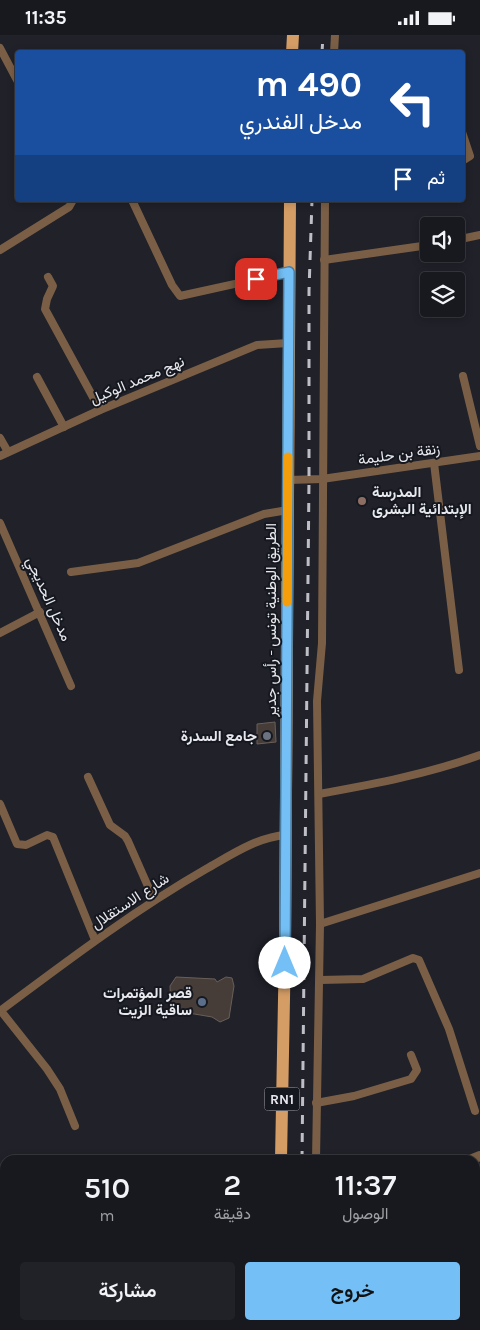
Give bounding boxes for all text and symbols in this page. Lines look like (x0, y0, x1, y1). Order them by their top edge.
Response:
text: 11:35 (25, 7, 67, 29)
text: 490 m (256, 64, 362, 105)
icon: left (380, 70, 445, 135)
text: مدخل الفندري (239, 109, 362, 135)
icon: arrive (389, 165, 417, 193)
text: ثم (427, 167, 445, 189)
map controls (420, 217, 465, 317)
button: sound (420, 217, 465, 262)
pin (235, 258, 277, 300)
icon: arrive (242, 265, 270, 293)
button: layers (420, 272, 465, 317)
street label: نهج محمد الوكيل (87, 352, 188, 410)
street label: زنقة بن حليمة (357, 439, 441, 470)
place label: المدرسة الإبتدائية البشرى (372, 483, 472, 519)
marker: المدرسة الإبتدائية البشرى (356, 495, 368, 507)
street label: الطريق الوطنية تونس - رأس جدير (262, 523, 281, 718)
street label: مدخل الحديجي (19, 554, 76, 646)
place label: جامع السدرة (181, 727, 257, 746)
marker: جامع السدرة (261, 730, 273, 742)
street label: شارع الاستقلال (88, 869, 174, 935)
position arrow (258, 936, 310, 988)
place label: قصر المؤتمرات ساقية الزيت (103, 984, 192, 1019)
marker: قصر المؤتمرات ساقية الزيت (196, 996, 208, 1008)
road number: RN1 (264, 1087, 300, 1111)
text: 2 (223, 1167, 241, 1203)
text: 11:37 (334, 1167, 396, 1203)
text: 510 (84, 1170, 130, 1206)
text: دقيقة (214, 1204, 251, 1223)
text: الوصول (342, 1204, 389, 1223)
text: m (99, 1206, 114, 1225)
button: مشاركة (20, 1262, 235, 1320)
button: خروج (245, 1262, 460, 1320)

